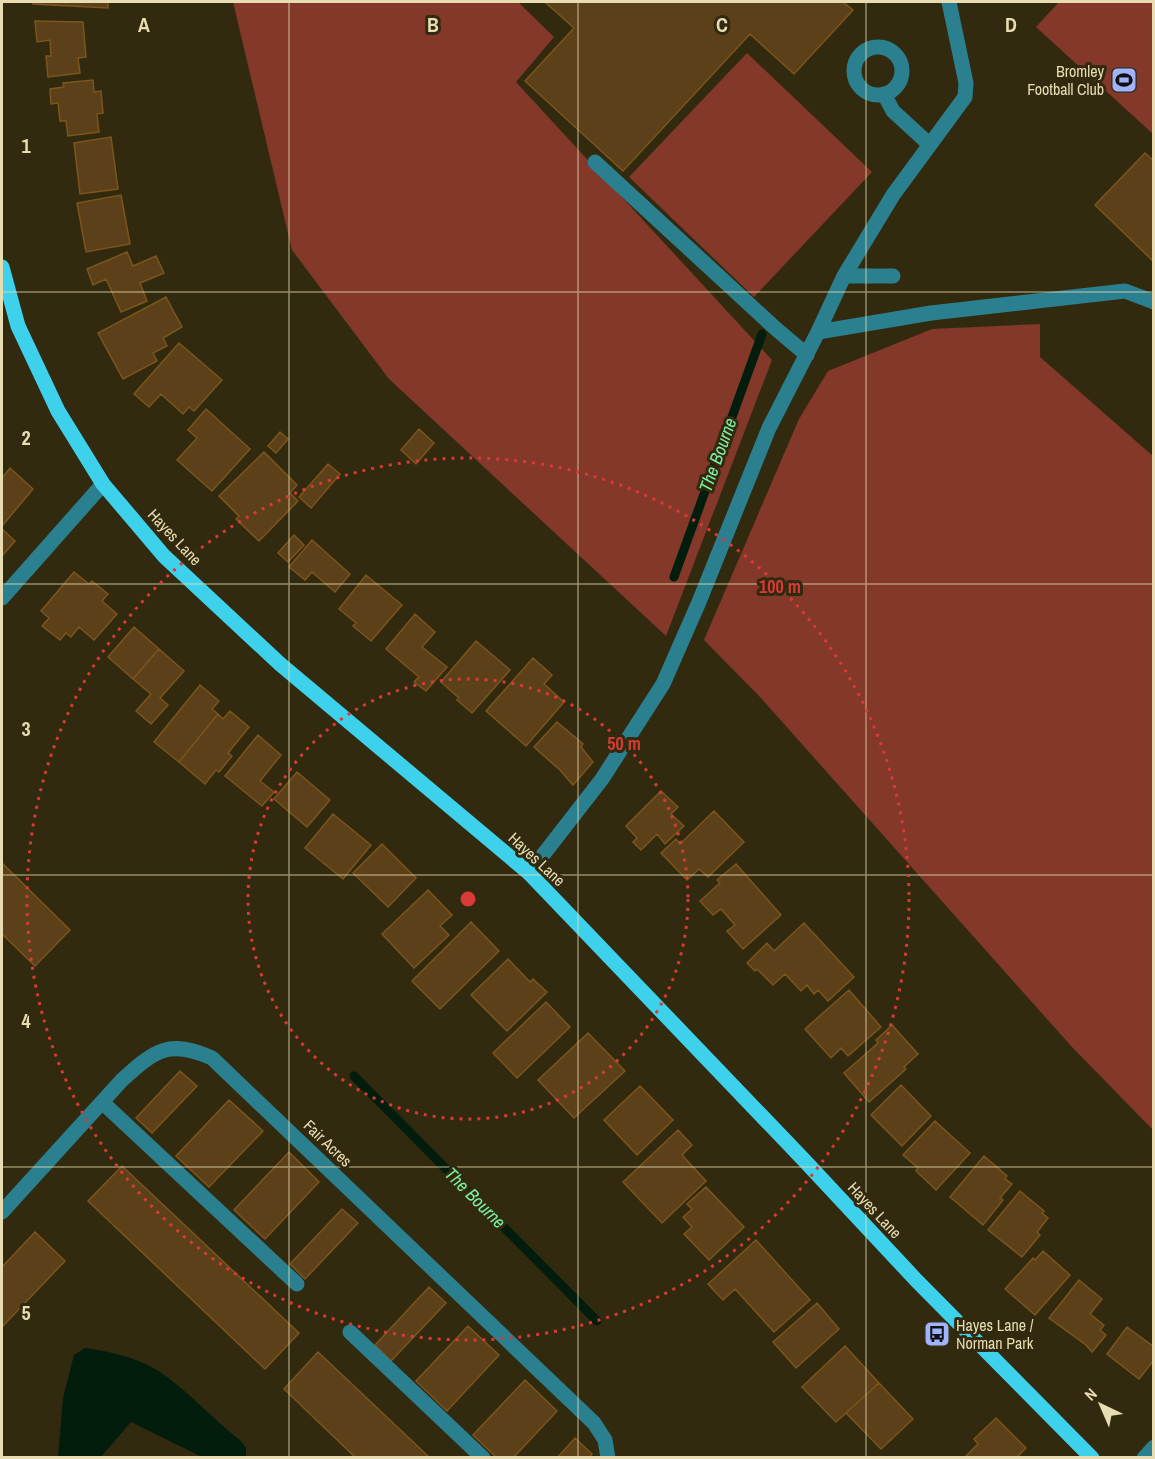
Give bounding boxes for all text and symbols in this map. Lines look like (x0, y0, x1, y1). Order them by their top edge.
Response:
text: A (138, 11, 150, 38)
text: B (427, 11, 439, 38)
text: C (716, 11, 728, 38)
text: D (1005, 11, 1017, 38)
place label: Bromley Football Club (1027, 60, 1104, 100)
sports icon: Bromley Football Club (1109, 65, 1139, 95)
text: 1 (21, 132, 31, 159)
water label: The Bourne (693, 414, 742, 495)
text: 2 (21, 424, 31, 451)
street label: Hayes Lane (143, 504, 207, 570)
text: 100 m (759, 574, 801, 599)
text: 3 (21, 715, 31, 742)
text: 50 m (607, 731, 641, 756)
street label: Hayes Lane (504, 827, 570, 891)
centre of rings (458, 889, 478, 909)
text: 4 (21, 1007, 31, 1034)
street label: Fair Acres (299, 1115, 357, 1171)
water label: The Bourne (439, 1162, 511, 1234)
street label: Hayes Lane (843, 1177, 907, 1243)
text: 5 (21, 1299, 31, 1326)
place label: Hayes Lane / Norman Park (956, 1314, 1034, 1354)
bus stop icon: Hayes Lane / Norman Park (922, 1319, 952, 1349)
north arrow (1071, 1375, 1131, 1435)
text: N (1080, 1383, 1102, 1405)

